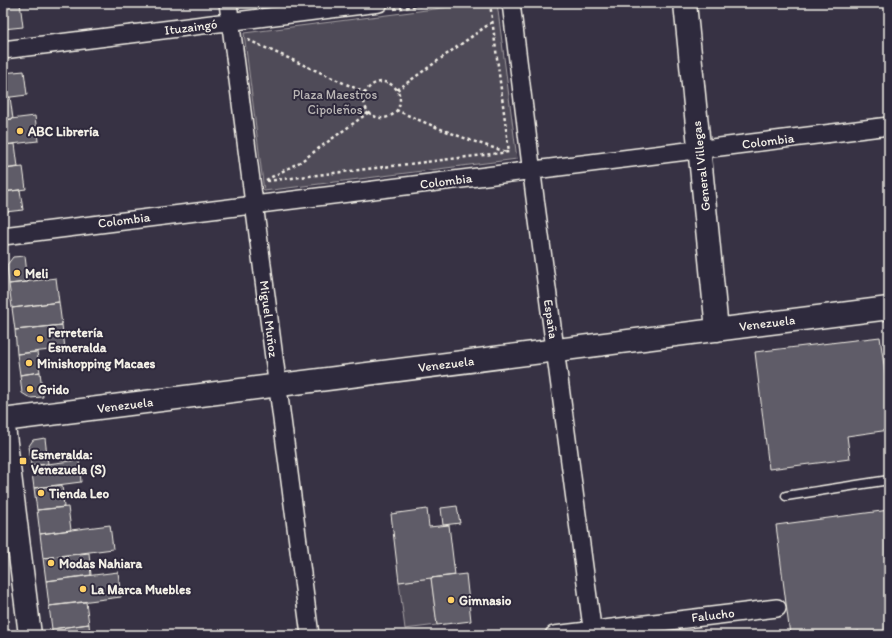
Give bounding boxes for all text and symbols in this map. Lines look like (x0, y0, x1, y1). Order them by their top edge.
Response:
street label: Ituzaingó (164, 16, 219, 38)
park label: Plaza Maestros Cipoleños (293, 87, 377, 117)
street label: General Villegas (689, 120, 713, 212)
place label: ABC Librería (27, 124, 99, 139)
marker: ABC Librería (15, 126, 25, 136)
street label: Colombia (741, 130, 795, 152)
street label: Colombia (419, 170, 473, 192)
street label: Colombia (97, 209, 151, 231)
place label: Meli (25, 266, 48, 281)
marker: Meli (12, 268, 22, 278)
street label: Miguel Muñoz (257, 280, 281, 358)
street label: España (541, 298, 561, 340)
street label: Venezuela (738, 312, 796, 334)
place label: Ferretería Esmeralda (48, 325, 107, 355)
marker: Ferretería Esmeralda (35, 334, 45, 344)
street label: Venezuela (417, 353, 475, 375)
place label: Minishopping Macaes (37, 356, 156, 372)
marker: Minishopping Macaes (24, 358, 34, 368)
place label: Grido (38, 382, 69, 397)
marker: Grido (25, 384, 35, 394)
street label: Venezuela (96, 394, 154, 416)
place label: Esmeralda: Venezuela (S) (31, 447, 106, 478)
marker: Esmeralda: Venezuela (S) (18, 456, 28, 466)
place label: Tienda Leo (48, 486, 110, 501)
marker: Tienda Leo (36, 488, 46, 498)
place label: Modas Nahiara (59, 556, 142, 571)
marker: Modas Nahiara (46, 558, 56, 568)
place label: La Marca Muebles (91, 582, 191, 597)
marker: La Marca Muebles (78, 584, 88, 594)
place label: Gimnasio (459, 593, 512, 608)
marker: Gimnasio (446, 595, 456, 605)
street label: Falucho (691, 605, 736, 625)

